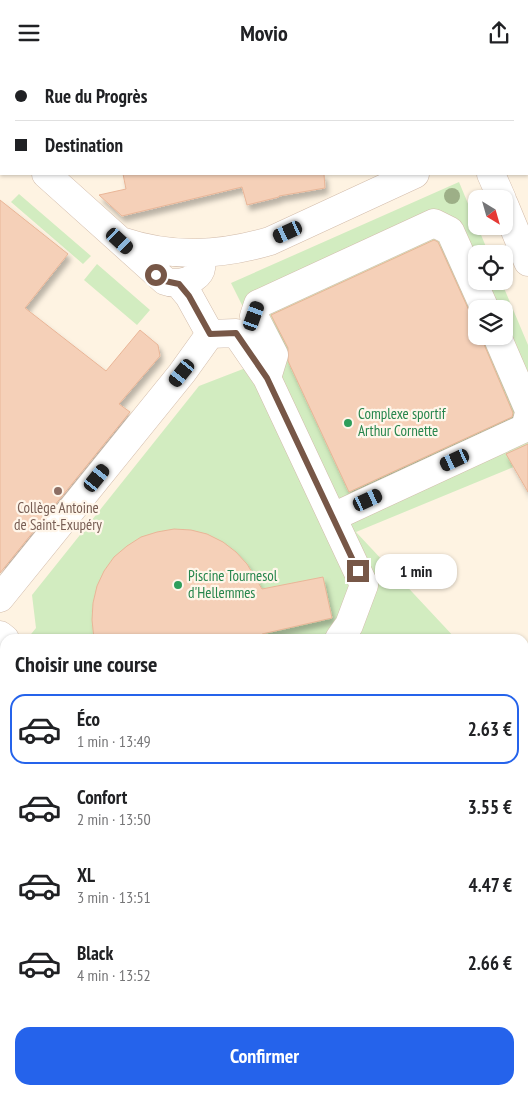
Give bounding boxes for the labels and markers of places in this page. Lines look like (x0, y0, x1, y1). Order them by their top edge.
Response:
place label: Complexe sportif Arthur Cornette (358, 404, 447, 440)
marker: Complexe sportif Arthur Cornette (342, 417, 354, 429)
marker: Collège Antoine de Saint-Exupéry (52, 485, 64, 497)
place label: Collège Antoine de Saint-Exupéry (14, 498, 102, 534)
place label: Piscine Tournesol d'Hellemmes (188, 566, 278, 602)
marker: Piscine Tournesol d'Hellemmes (172, 579, 184, 591)

